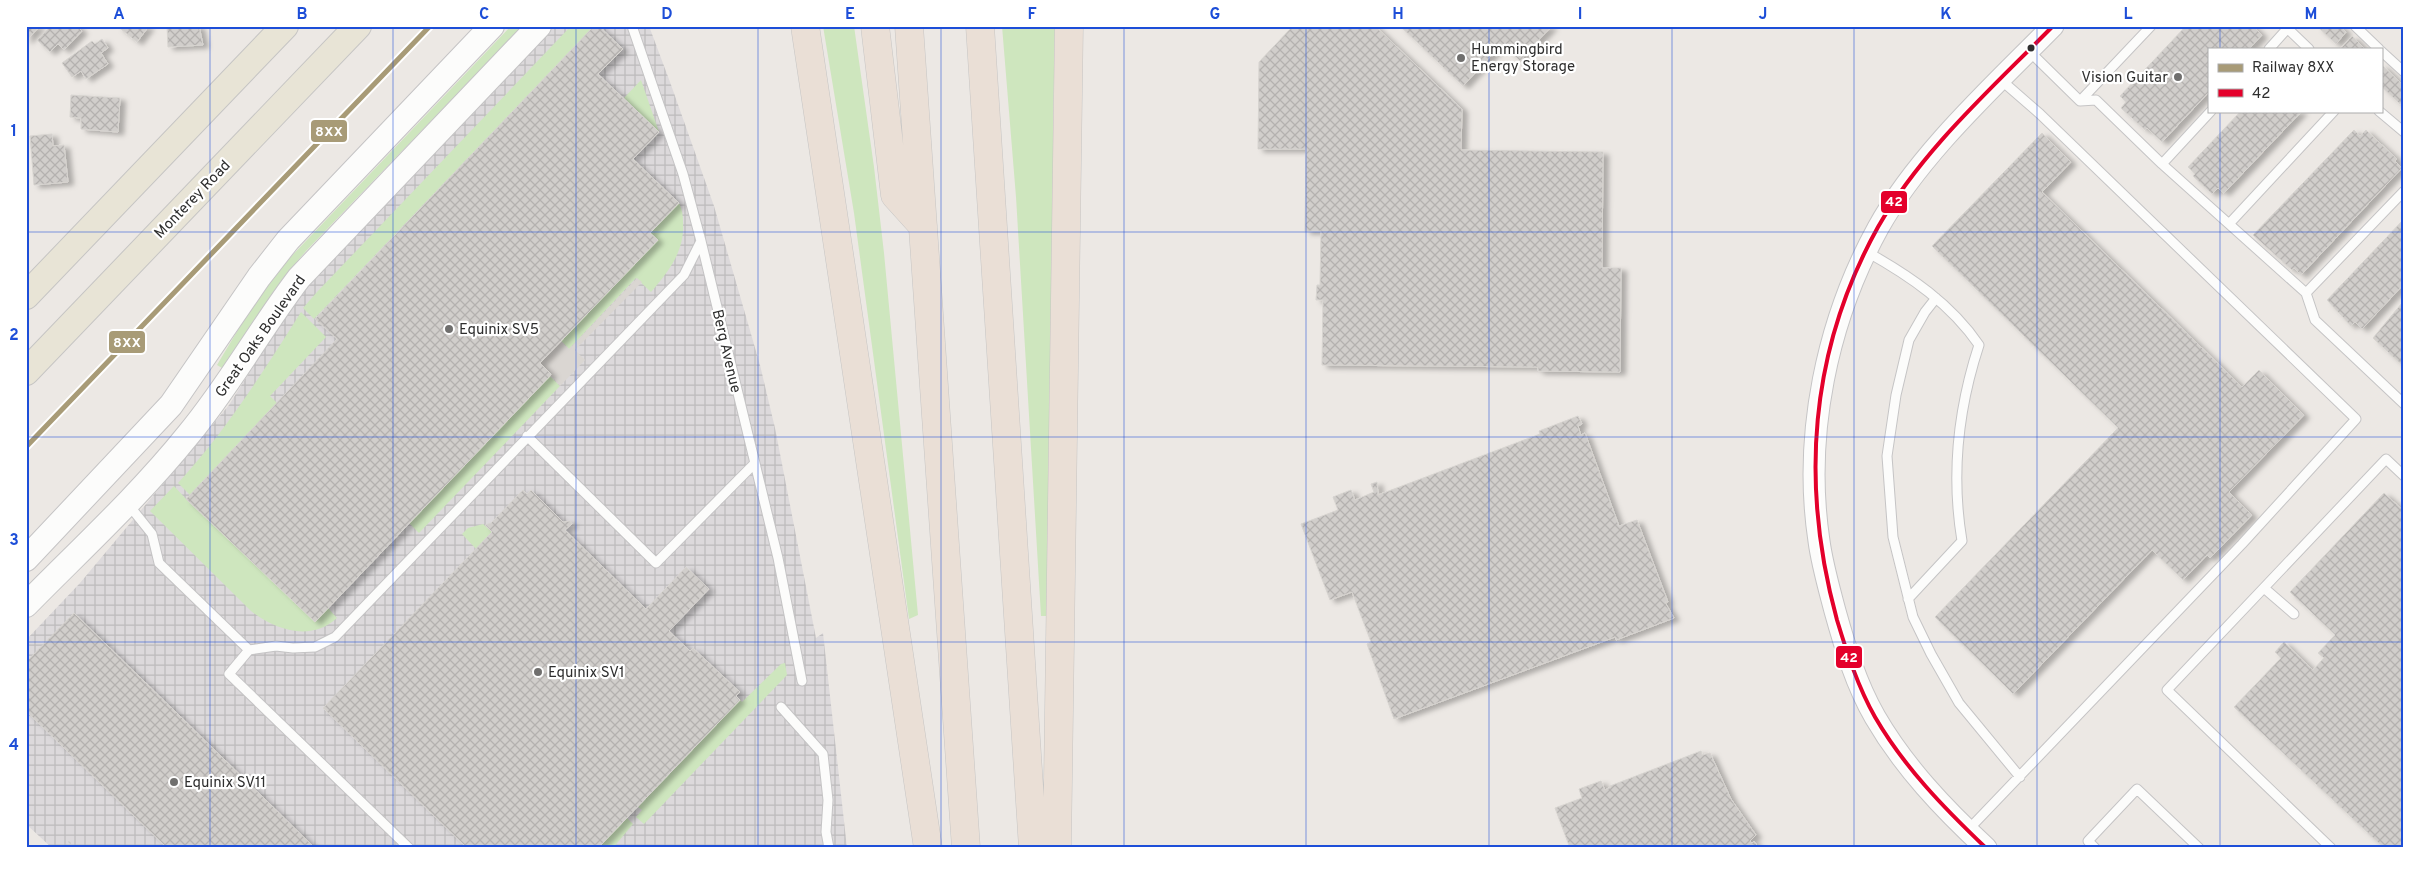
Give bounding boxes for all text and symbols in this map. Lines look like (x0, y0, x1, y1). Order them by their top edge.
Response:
text: A (113, 5, 125, 25)
text: B (296, 5, 308, 25)
text: C (479, 5, 489, 25)
text: D (661, 5, 673, 25)
text: E (845, 5, 855, 25)
text: F (1027, 5, 1037, 25)
text: G (1210, 5, 1220, 25)
text: H (1392, 5, 1404, 25)
text: I (1578, 5, 1582, 25)
text: J (1759, 5, 1767, 25)
text: K (1940, 5, 1952, 25)
text: L (2123, 5, 2133, 25)
text: M (2305, 5, 2317, 25)
place label: Hummingbird Energy Storage (1471, 41, 1575, 77)
unlabelled marker (2026, 43, 2036, 53)
legend (2208, 48, 2382, 112)
marker: Hummingbird Energy Storage (1455, 52, 1467, 64)
text: Railway 8XX (2252, 59, 2334, 78)
place label: Vision Guitar (2081, 69, 2168, 88)
marker: Vision Guitar (2172, 71, 2184, 83)
text: 42 (2252, 85, 2271, 104)
line badge: 8XX (310, 119, 348, 143)
text: 1 (11, 122, 17, 142)
text: 8XX (315, 124, 343, 141)
street label: Monterey Road (151, 157, 235, 243)
line badge: 42 (1880, 190, 1908, 214)
text: 42 (1885, 194, 1903, 211)
street label: Great Oaks Boulevard (212, 272, 311, 402)
street label: Berg Avenue (707, 308, 744, 395)
place label: Equinix SV5 (459, 321, 539, 340)
marker: Equinix SV5 (443, 323, 455, 335)
text: 2 (9, 326, 19, 346)
line badge: 8XX (108, 330, 146, 354)
text: 8XX (113, 335, 141, 352)
text: 3 (9, 531, 19, 551)
line badge: 42 (1835, 645, 1863, 669)
text: 42 (1840, 650, 1858, 667)
place label: Equinix SV1 (548, 664, 625, 683)
marker: Equinix SV1 (532, 666, 544, 678)
text: 4 (9, 736, 19, 756)
place label: Equinix SV11 (184, 774, 266, 793)
marker: Equinix SV11 (168, 776, 180, 788)

